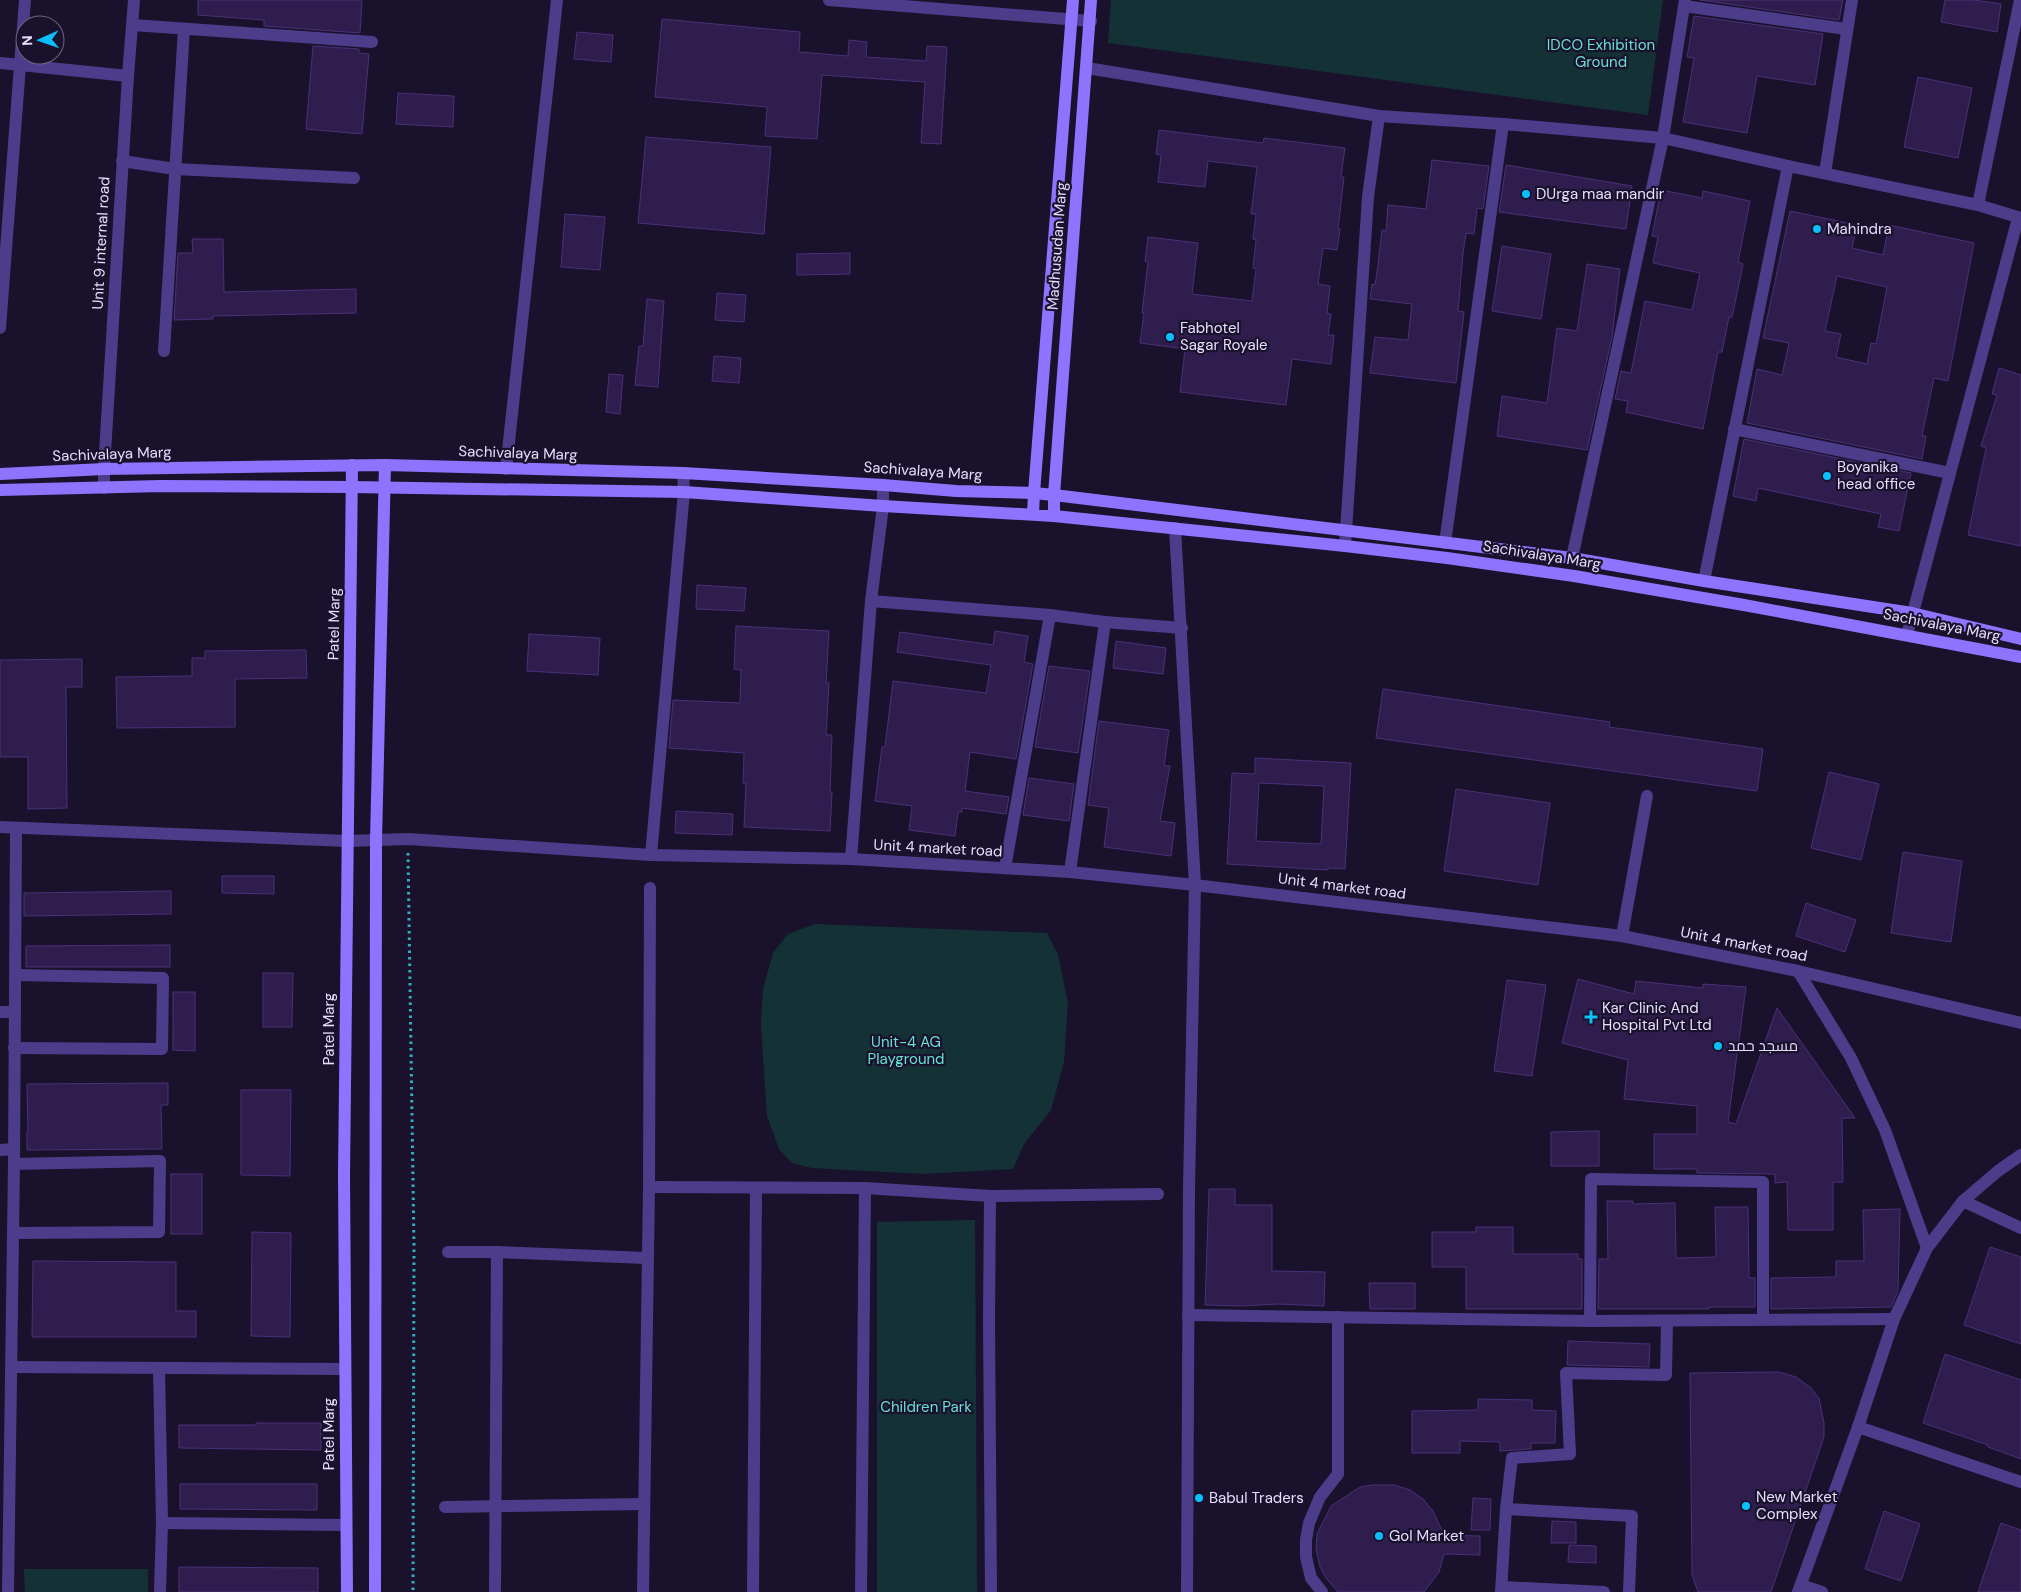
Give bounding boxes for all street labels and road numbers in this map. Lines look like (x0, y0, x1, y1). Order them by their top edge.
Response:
street label: Unit 9 internal road (88, 176, 114, 310)
street label: Madhusudan Marg (1043, 181, 1071, 311)
street label: Sachivalaya Marg (458, 441, 578, 465)
street label: Sachivalaya Marg (52, 442, 172, 466)
street label: Sachivalaya Marg (863, 457, 983, 485)
street label: Sachivalaya Marg (1482, 536, 1602, 574)
street label: Patel Marg (323, 588, 345, 660)
street label: Sachivalaya Marg (1882, 604, 2002, 646)
street label: Unit 4 market road (873, 835, 1003, 861)
street label: Unit 4 market road (1277, 868, 1407, 904)
street label: Unit 4 market road (1679, 922, 1809, 966)
street label: Patel Marg (319, 993, 339, 1065)
street label: Patel Marg (319, 1398, 339, 1470)

